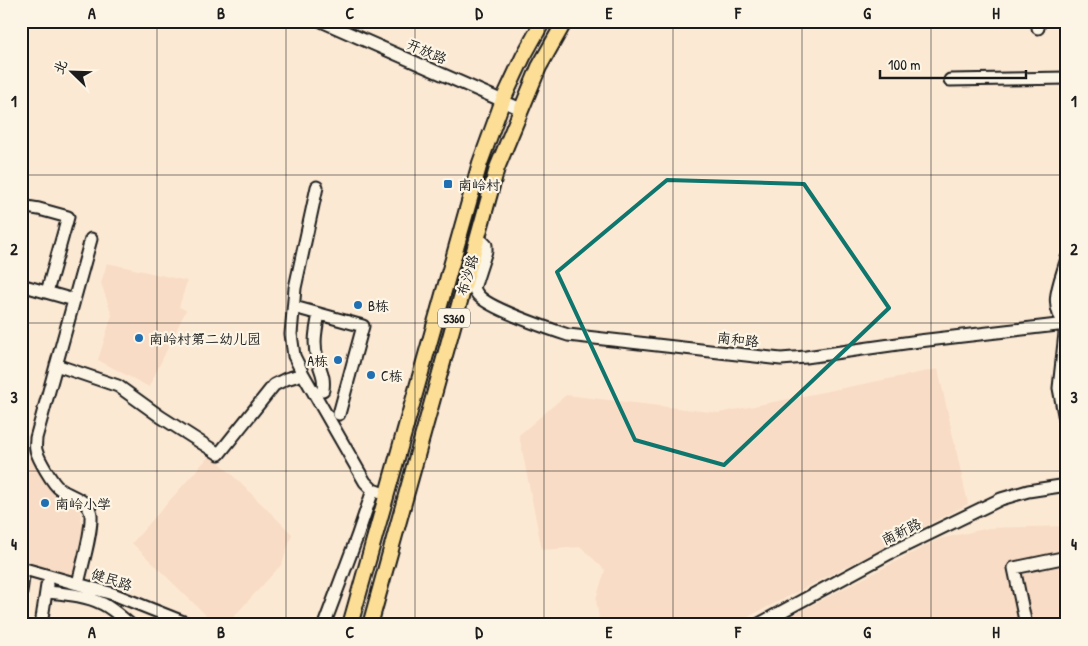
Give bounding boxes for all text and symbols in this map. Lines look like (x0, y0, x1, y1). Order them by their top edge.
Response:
text: A (88, 2, 96, 24)
text: B (217, 2, 225, 24)
text: C (346, 2, 355, 24)
text: D (475, 2, 483, 24)
text: E (605, 2, 613, 24)
text: F (734, 2, 742, 24)
text: G (863, 2, 871, 24)
text: H (992, 2, 1000, 24)
street label: 开放路 (404, 34, 450, 68)
north arrow (48, 48, 98, 98)
scale bar (880, 48, 1027, 80)
text: 100 m (888, 54, 921, 75)
text: 北 (48, 57, 71, 77)
text: 1 (11, 90, 17, 112)
text: 1 (1071, 90, 1077, 112)
place label: 南岭村 (458, 175, 500, 194)
marker: 南岭村 (442, 178, 454, 190)
text: 2 (10, 238, 18, 260)
text: 2 (1070, 238, 1078, 260)
street label: 布沙路 (452, 252, 482, 298)
place label: B栋 (368, 296, 389, 315)
marker: B栋 (352, 299, 364, 311)
road number: S360 (438, 308, 470, 328)
street label: 南和路 (716, 327, 760, 351)
place label: 南岭村第二幼儿园 (149, 329, 261, 348)
marker: 南岭村第二幼儿园 (133, 332, 145, 344)
place label: A栋 (307, 351, 328, 370)
marker: A栋 (332, 354, 344, 366)
place label: C栋 (381, 366, 403, 385)
marker: C栋 (365, 369, 377, 381)
text: 3 (10, 386, 18, 408)
text: 3 (1070, 386, 1078, 408)
place label: 南岭小学 (55, 494, 111, 513)
marker: 南岭小学 (39, 497, 51, 509)
street label: 南新路 (878, 513, 924, 549)
text: 4 (11, 533, 17, 555)
text: 4 (1071, 533, 1077, 555)
street label: 健民路 (89, 563, 135, 595)
text: A (88, 621, 96, 643)
text: B (217, 621, 225, 643)
text: C (346, 621, 355, 643)
text: D (475, 621, 483, 643)
text: E (605, 621, 613, 643)
text: F (734, 621, 742, 643)
text: G (863, 621, 871, 643)
text: H (992, 621, 1000, 643)

